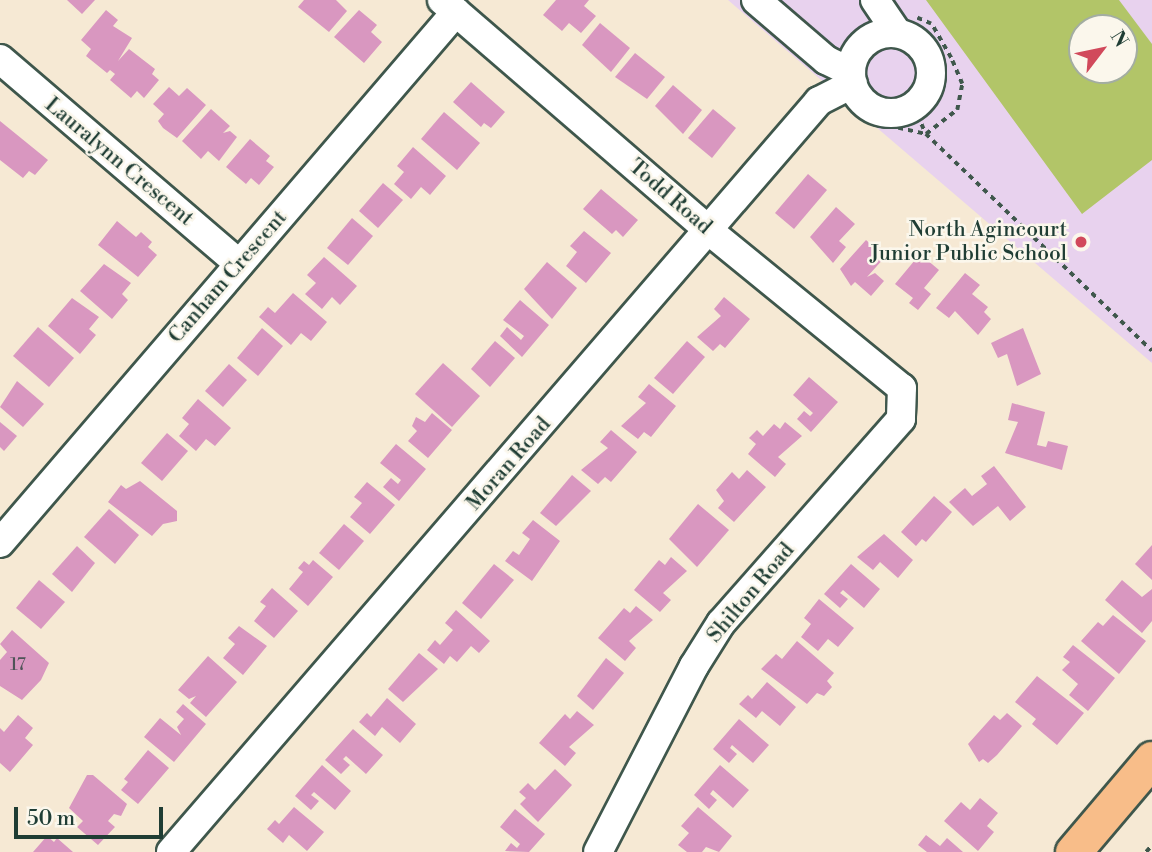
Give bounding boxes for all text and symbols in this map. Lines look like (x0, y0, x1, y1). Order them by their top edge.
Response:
north arrow (1068, 14, 1138, 84)
text: N (1105, 26, 1133, 52)
street label: Lauralynn Crescent (40, 92, 198, 232)
street label: Todd Road (623, 154, 717, 240)
street label: Canham Crescent (163, 205, 293, 349)
place label: North Agincourt Junior Public School (870, 217, 1067, 267)
marker: North Agincourt Junior Public School (1073, 234, 1089, 250)
street label: Moran Road (462, 412, 556, 516)
street label: Shilton Road (702, 538, 800, 648)
house number: 17 (10, 654, 26, 676)
scale bar (18, 792, 166, 836)
text: 50 m (27, 806, 75, 832)

